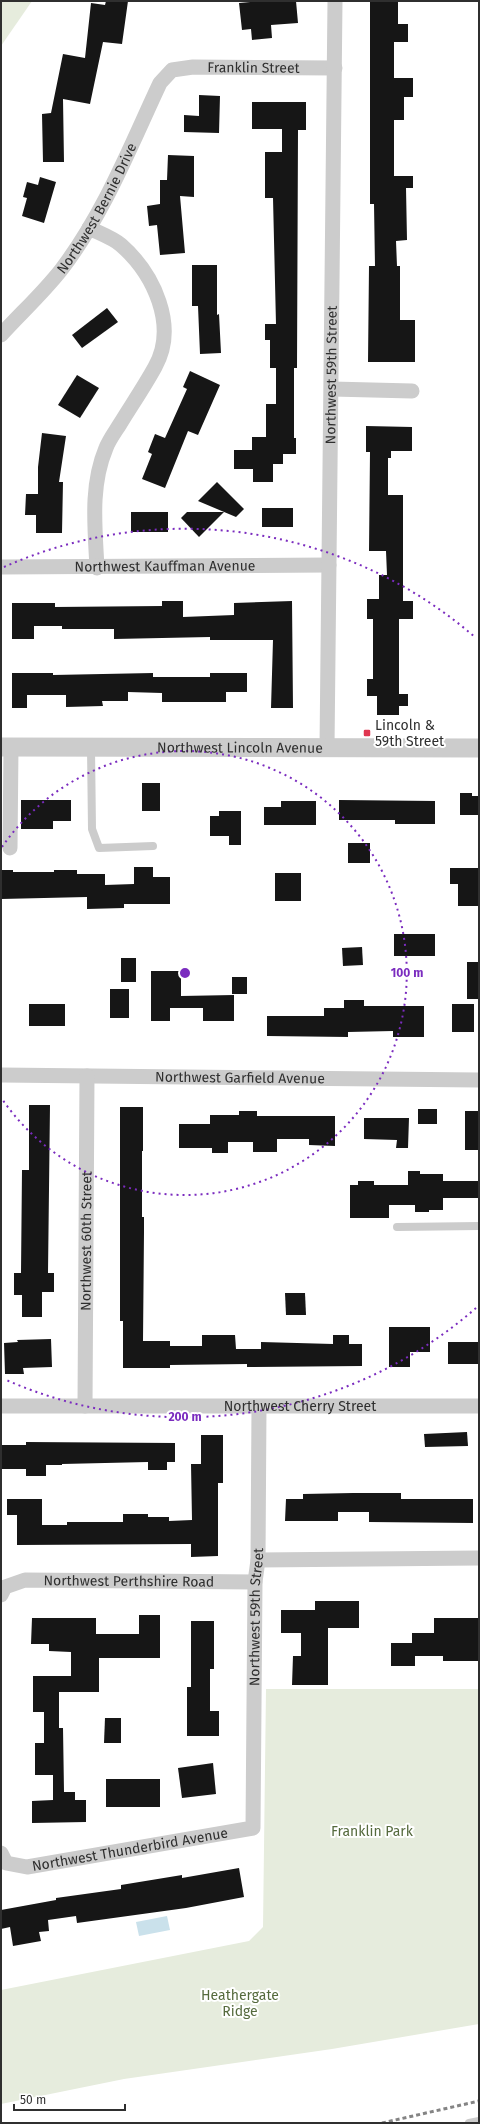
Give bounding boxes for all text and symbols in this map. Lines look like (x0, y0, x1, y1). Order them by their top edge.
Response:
street label: Franklin Street (207, 59, 301, 77)
street label: Northwest Bernie Drive (53, 140, 140, 277)
street label: Northwest 59th Street (322, 305, 341, 444)
street label: Northwest Kauffman Avenue (75, 557, 255, 576)
place label: Lincoln & 59th Street (375, 717, 445, 750)
marker: Lincoln & 59th Street (362, 728, 372, 738)
street label: Northwest Lincoln Avenue (157, 739, 323, 757)
centre of rings (178, 966, 192, 980)
text: 100 m (391, 966, 423, 980)
street label: Northwest Garfield Avenue (155, 1069, 325, 1087)
street label: Northwest 60th Street (78, 1170, 95, 1311)
street label: Northwest Cherry Street (224, 1398, 377, 1415)
text: 200 m (168, 1410, 202, 1424)
street label: Northwest 59th Street (246, 1547, 267, 1686)
street label: Northwest Perthshire Road (43, 1572, 214, 1591)
park label: Franklin Park (331, 1823, 414, 1840)
street label: Northwest Thunderbird Avenue (31, 1824, 229, 1875)
park label: Heathergate Ridge (201, 1987, 279, 2020)
scale bar (14, 2086, 125, 2112)
text: 50 m (20, 2093, 46, 2107)

